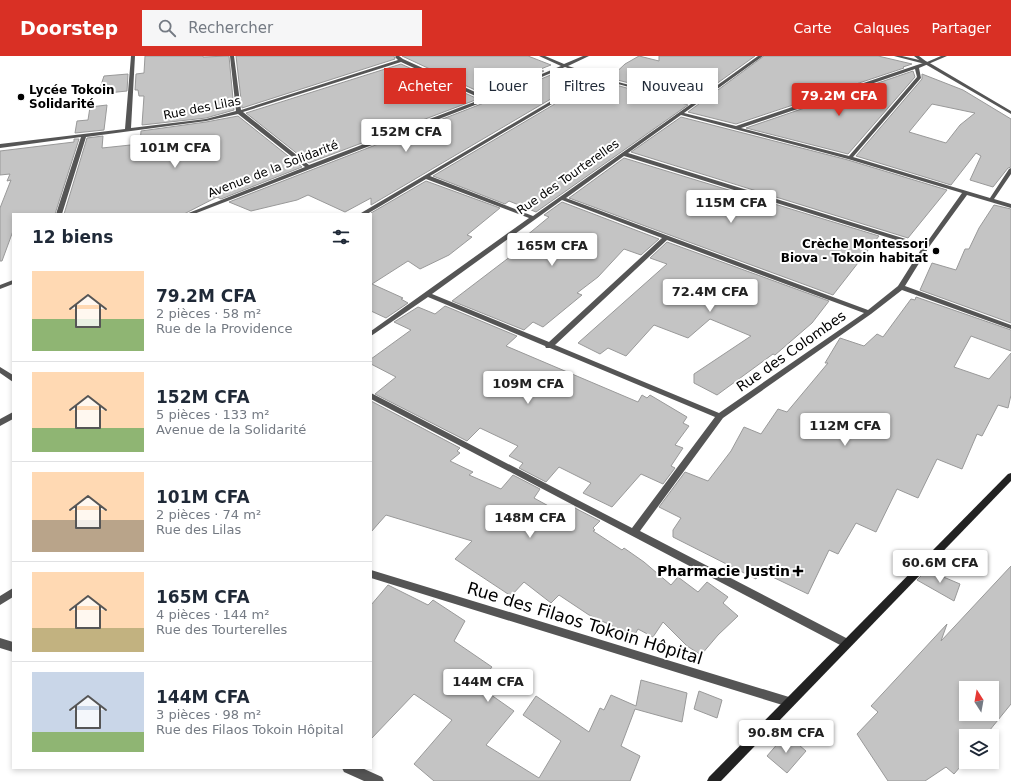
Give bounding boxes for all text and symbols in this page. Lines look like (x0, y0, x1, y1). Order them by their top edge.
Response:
search box (142, 10, 422, 46)
text: Doorstep (20, 17, 118, 39)
icon: search (156, 17, 178, 39)
text: Rechercher (188, 19, 273, 37)
text: Carte (793, 20, 832, 36)
text: Calques (854, 20, 910, 36)
text: Partager (932, 20, 991, 36)
chip: Acheter (384, 68, 466, 104)
chip: Louer (474, 68, 542, 104)
chip: Filtres (550, 68, 619, 104)
chip: Nouveau (627, 68, 718, 104)
place label: Lycée Tokoin Solidarité (29, 83, 115, 111)
pin: 79.2M CFA (793, 83, 885, 117)
text: 79.2M CFA (801, 88, 877, 103)
marker: Lycée Tokoin Solidarité (16, 92, 26, 102)
street label: Rue des Lilas (162, 94, 242, 122)
pin: 152M CFA (365, 119, 447, 153)
text: 152M CFA (370, 124, 442, 139)
pin: 101M CFA (134, 135, 216, 169)
street label: Rue des Tourterelles (514, 136, 622, 218)
street label: Avenue de la Solidarité (206, 138, 340, 200)
text: 101M CFA (139, 140, 211, 155)
pin: 115M CFA (690, 190, 772, 224)
text: 115M CFA (695, 195, 767, 210)
icon: filters (330, 226, 352, 248)
text: 12 biens (32, 227, 113, 247)
pin: 165M CFA (511, 233, 593, 267)
place label: Crèche Montessori Biova - Tokoin habitat (781, 237, 928, 265)
text: 165M CFA (516, 238, 588, 253)
marker: Crèche Montessori Biova - Tokoin habitat (931, 246, 941, 256)
pin: 72.4M CFA (664, 279, 756, 313)
text: 72.4M CFA (672, 284, 748, 299)
text: 79.2M CFA (156, 286, 256, 306)
icon: home (64, 287, 112, 335)
text: 2 pièces · 58 m² (156, 306, 261, 321)
street label: Rue des Colombes (733, 307, 849, 395)
text: Rue de la Providence (156, 321, 292, 336)
pin: 109M CFA (487, 371, 569, 405)
text: 109M CFA (492, 376, 564, 391)
text: 152M CFA (156, 387, 250, 407)
icon: home (64, 388, 112, 436)
text: 5 pièces · 133 m² (156, 407, 269, 422)
pin: 112M CFA (804, 413, 886, 447)
text: 112M CFA (809, 418, 881, 433)
text: Avenue de la Solidarité (156, 422, 306, 437)
text: 101M CFA (156, 487, 250, 507)
icon: home (64, 488, 112, 536)
pin: 148M CFA (489, 505, 571, 539)
text: 2 pièces · 74 m² (156, 507, 261, 522)
text: 148M CFA (494, 510, 566, 525)
text: Rue des Lilas (156, 522, 241, 537)
pin: 60.6M CFA (894, 550, 986, 584)
text: 60.6M CFA (902, 555, 978, 570)
place label: Pharmacie Justin (657, 563, 790, 579)
marker: Pharmacie Justin (793, 566, 803, 576)
street label: Rue des Filaos Tokoin Hôpital (465, 578, 705, 668)
text: 165M CFA (156, 587, 250, 607)
icon: home (64, 588, 112, 636)
text: 4 pièces · 144 m² (156, 607, 269, 622)
text: Rue des Tourterelles (156, 622, 287, 637)
pin: 144M CFA (447, 669, 529, 703)
text: 144M CFA (452, 674, 524, 689)
north arrow (959, 681, 999, 721)
map controls (959, 681, 999, 769)
text: 144M CFA (156, 687, 250, 707)
icon: home (64, 688, 112, 736)
text: 3 pièces · 98 m² (156, 707, 261, 722)
pin: 90.8M CFA (740, 720, 832, 754)
text: Rue des Filaos Tokoin Hôpital (156, 722, 344, 737)
text: 90.8M CFA (748, 725, 824, 740)
button: layers (959, 729, 999, 769)

